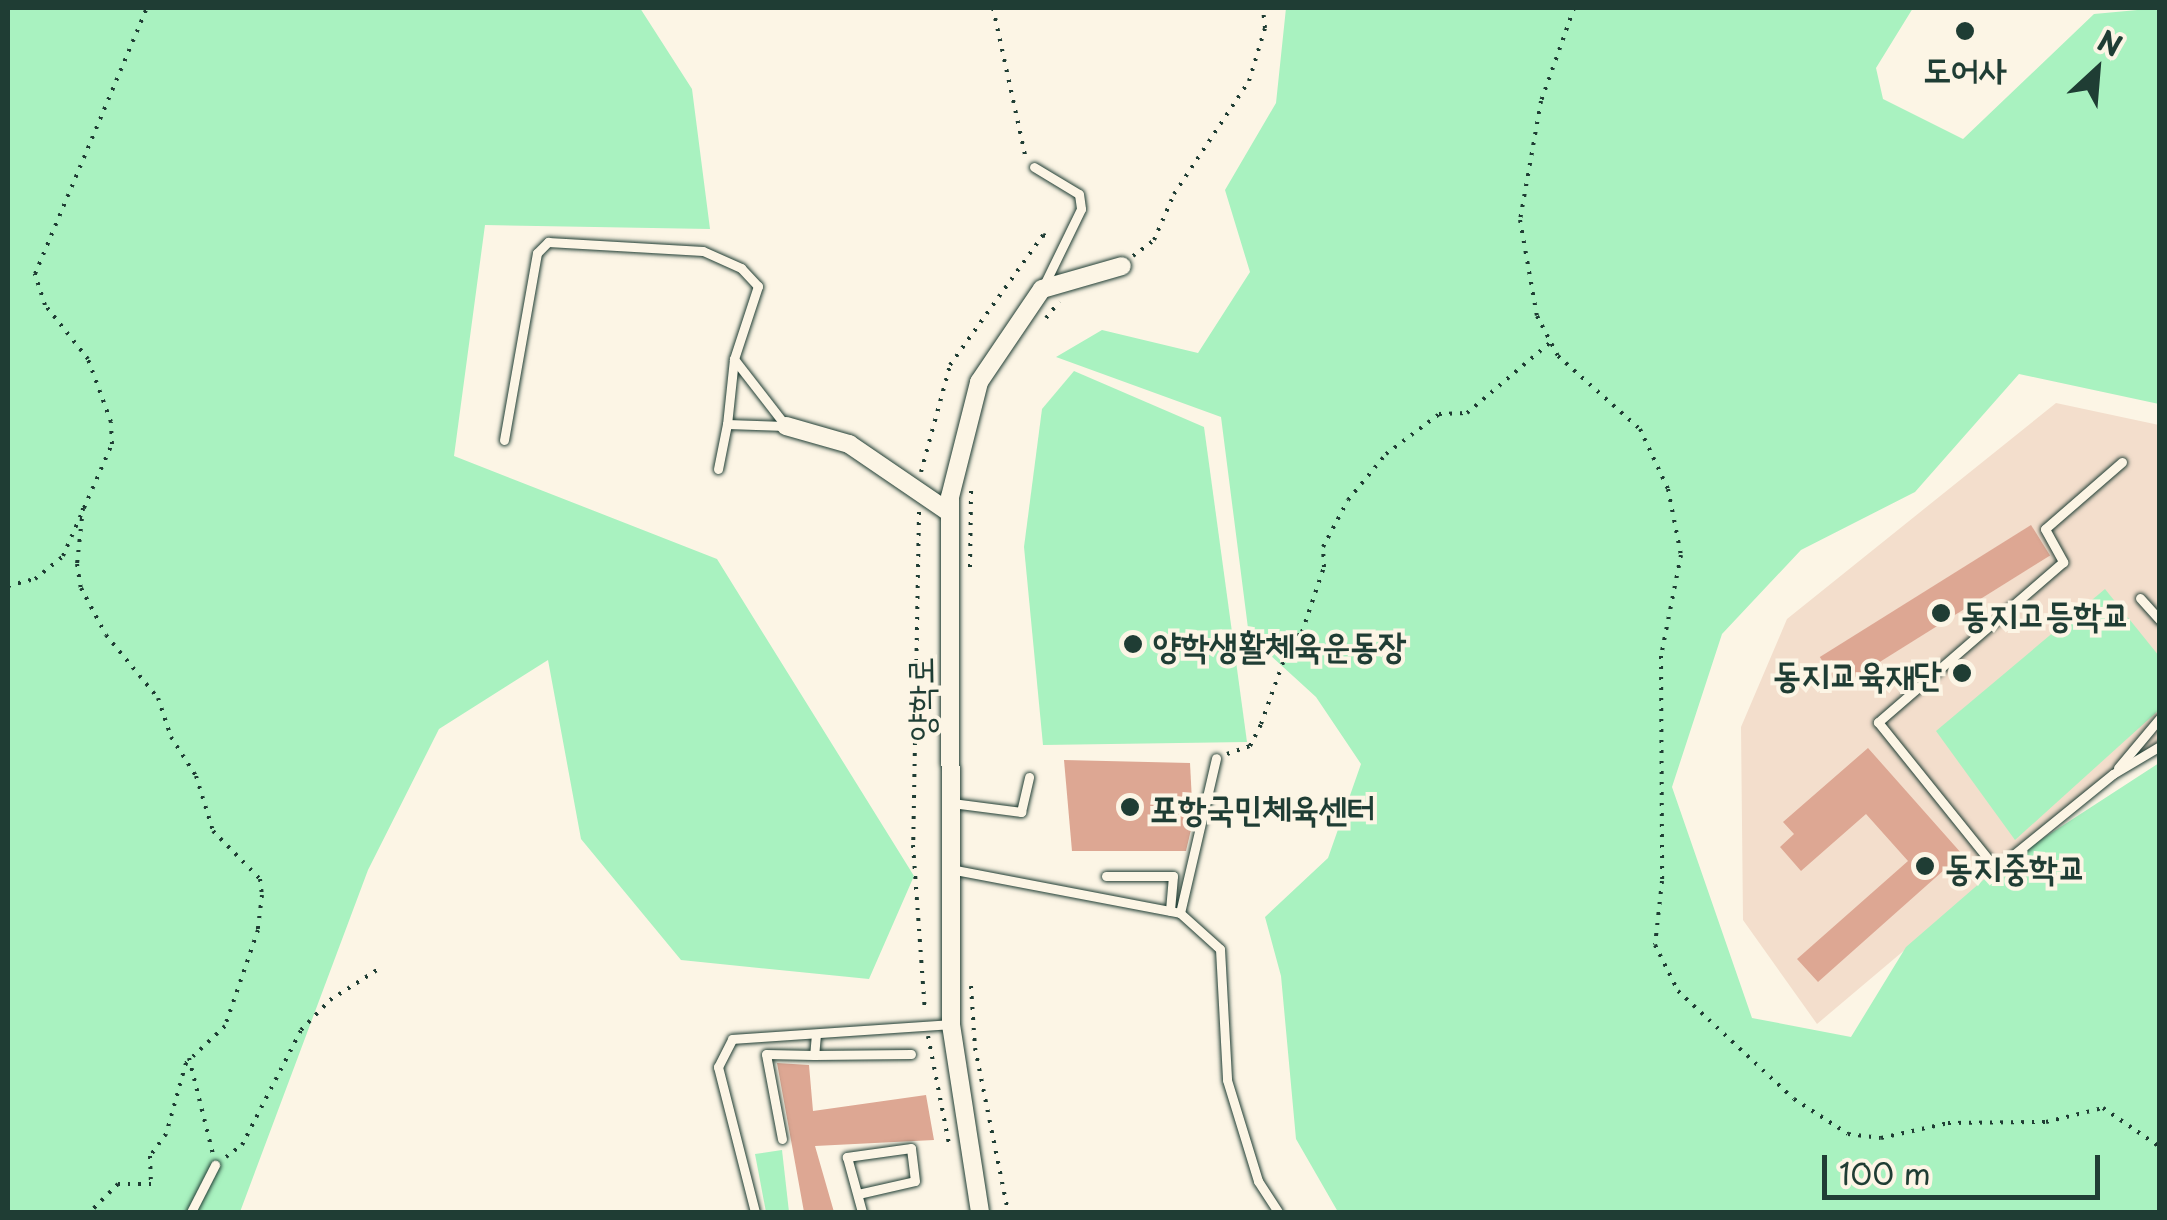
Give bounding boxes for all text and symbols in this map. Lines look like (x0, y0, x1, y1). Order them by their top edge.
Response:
text: N (2091, 18, 2130, 67)
marker: 도어사 (1954, 20, 1976, 42)
north arrow (2047, 20, 2147, 120)
place label: 도어사 (1923, 47, 2007, 89)
place label: 동지고등학교 (1961, 592, 2130, 634)
marker: 동지고등학교 (1930, 602, 1952, 624)
place label: 양학생활체육운동장 (1153, 623, 1406, 665)
marker: 양학생활체육운동장 (1122, 633, 1144, 655)
place label: 동지교육재단 (1773, 652, 1942, 694)
street label: 양학로 (897, 656, 941, 742)
marker: 동지교육재단 (1951, 662, 1973, 684)
place label: 포항국민체육센터 (1150, 786, 1375, 828)
marker: 포항국민체육센터 (1119, 796, 1141, 818)
place label: 동지중학교 (1945, 845, 2086, 887)
marker: 동지중학교 (1914, 855, 1936, 877)
scale bar (1827, 1135, 2104, 1197)
text: 100 m (1839, 1150, 1931, 1195)

